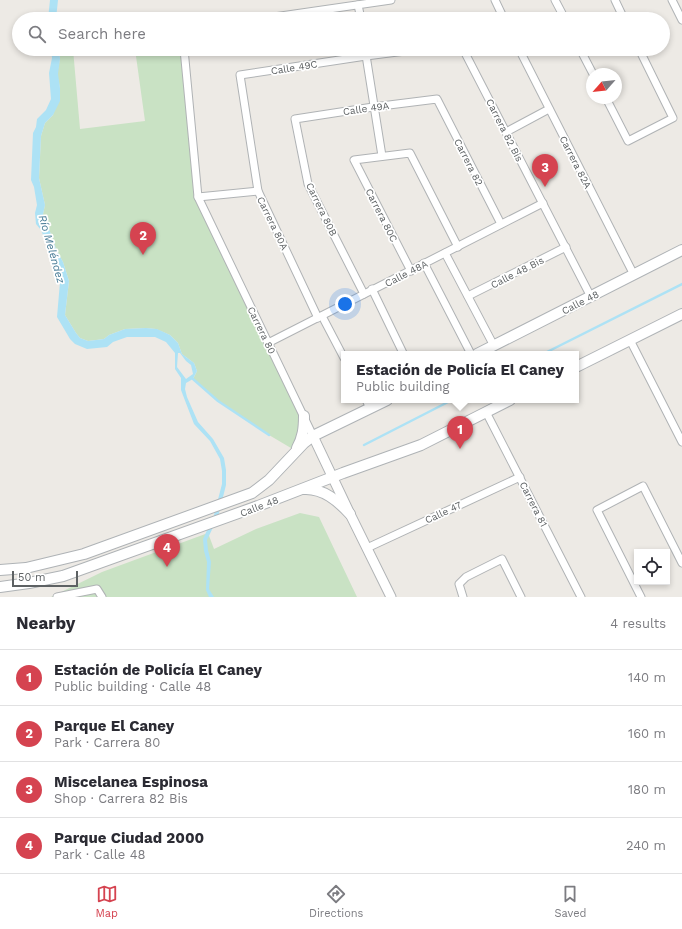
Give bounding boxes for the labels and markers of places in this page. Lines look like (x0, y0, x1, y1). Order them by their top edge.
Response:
pin: 3 (532, 154, 558, 187)
pin: 2 (130, 222, 156, 255)
pin: 1 (447, 416, 473, 449)
pin: 4 (154, 534, 180, 567)

